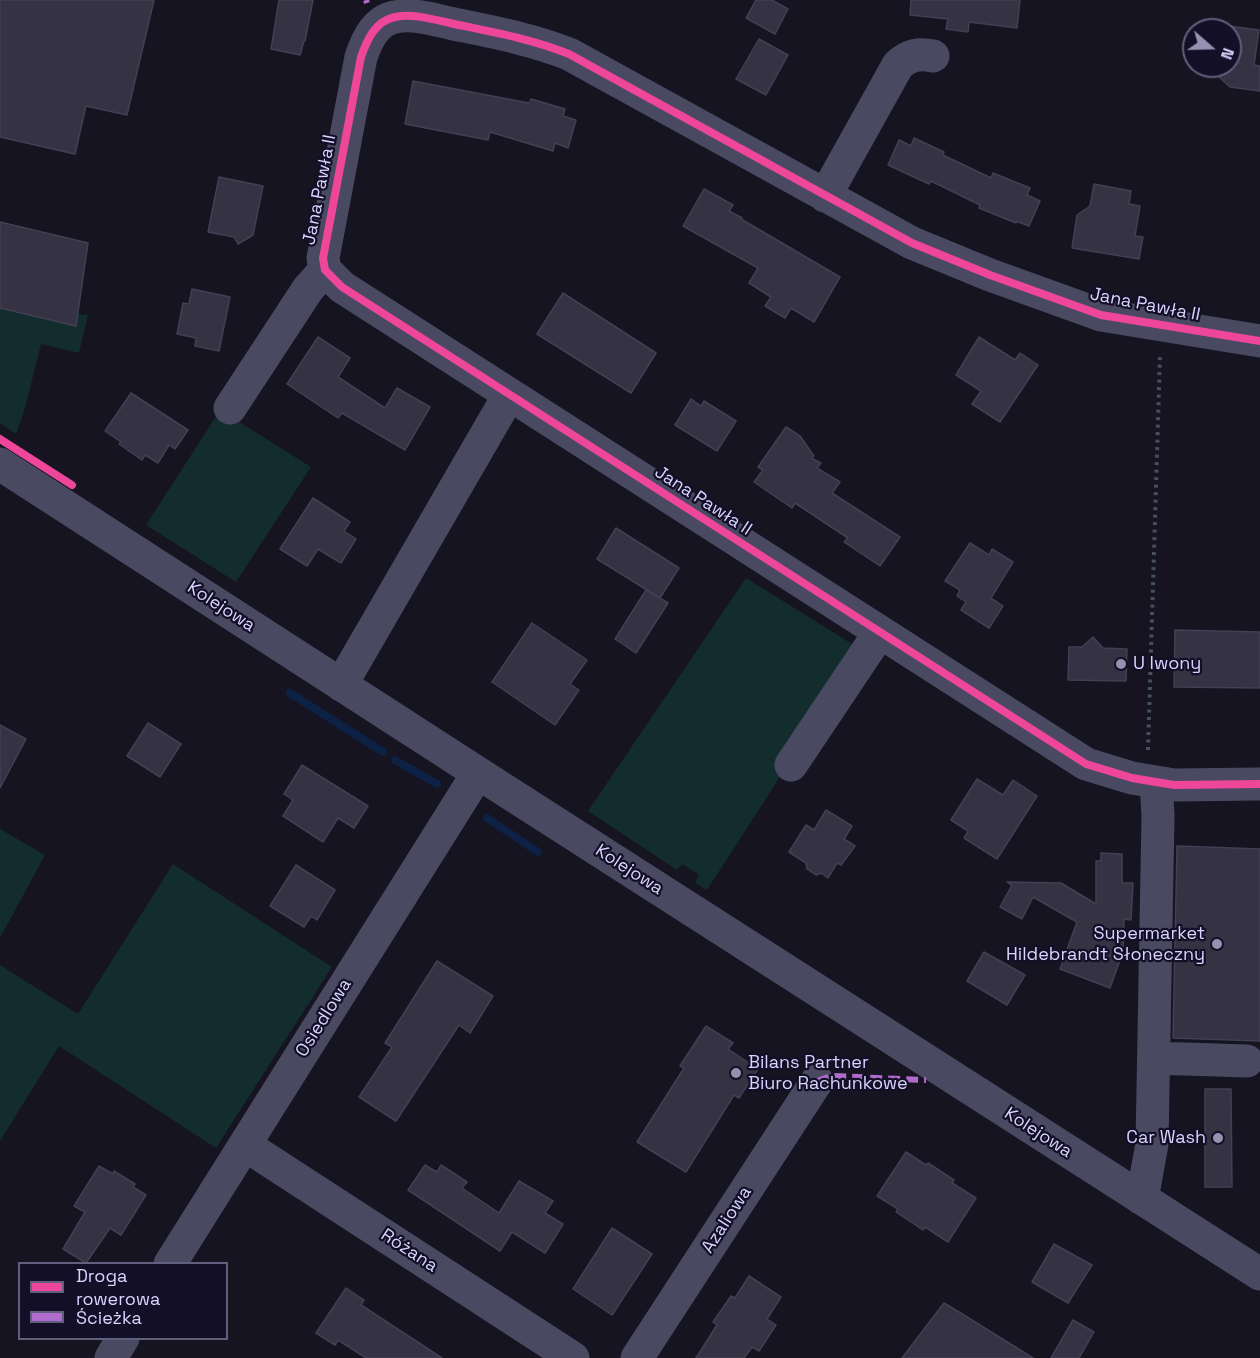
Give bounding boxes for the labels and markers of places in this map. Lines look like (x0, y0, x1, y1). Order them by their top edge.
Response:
place label: U Iwony (1133, 653, 1201, 675)
marker: U Iwony (1114, 657, 1128, 671)
place label: Supermarket Hildebrandt Słoneczny (1006, 923, 1205, 966)
marker: Supermarket Hildebrandt Słoneczny (1210, 937, 1224, 951)
place label: Bilans Partner Biuro Rachunkowe (748, 1052, 908, 1094)
marker: Bilans Partner Biuro Rachunkowe (729, 1066, 743, 1080)
place label: Car Wash (1126, 1127, 1206, 1149)
marker: Car Wash (1211, 1131, 1225, 1145)

